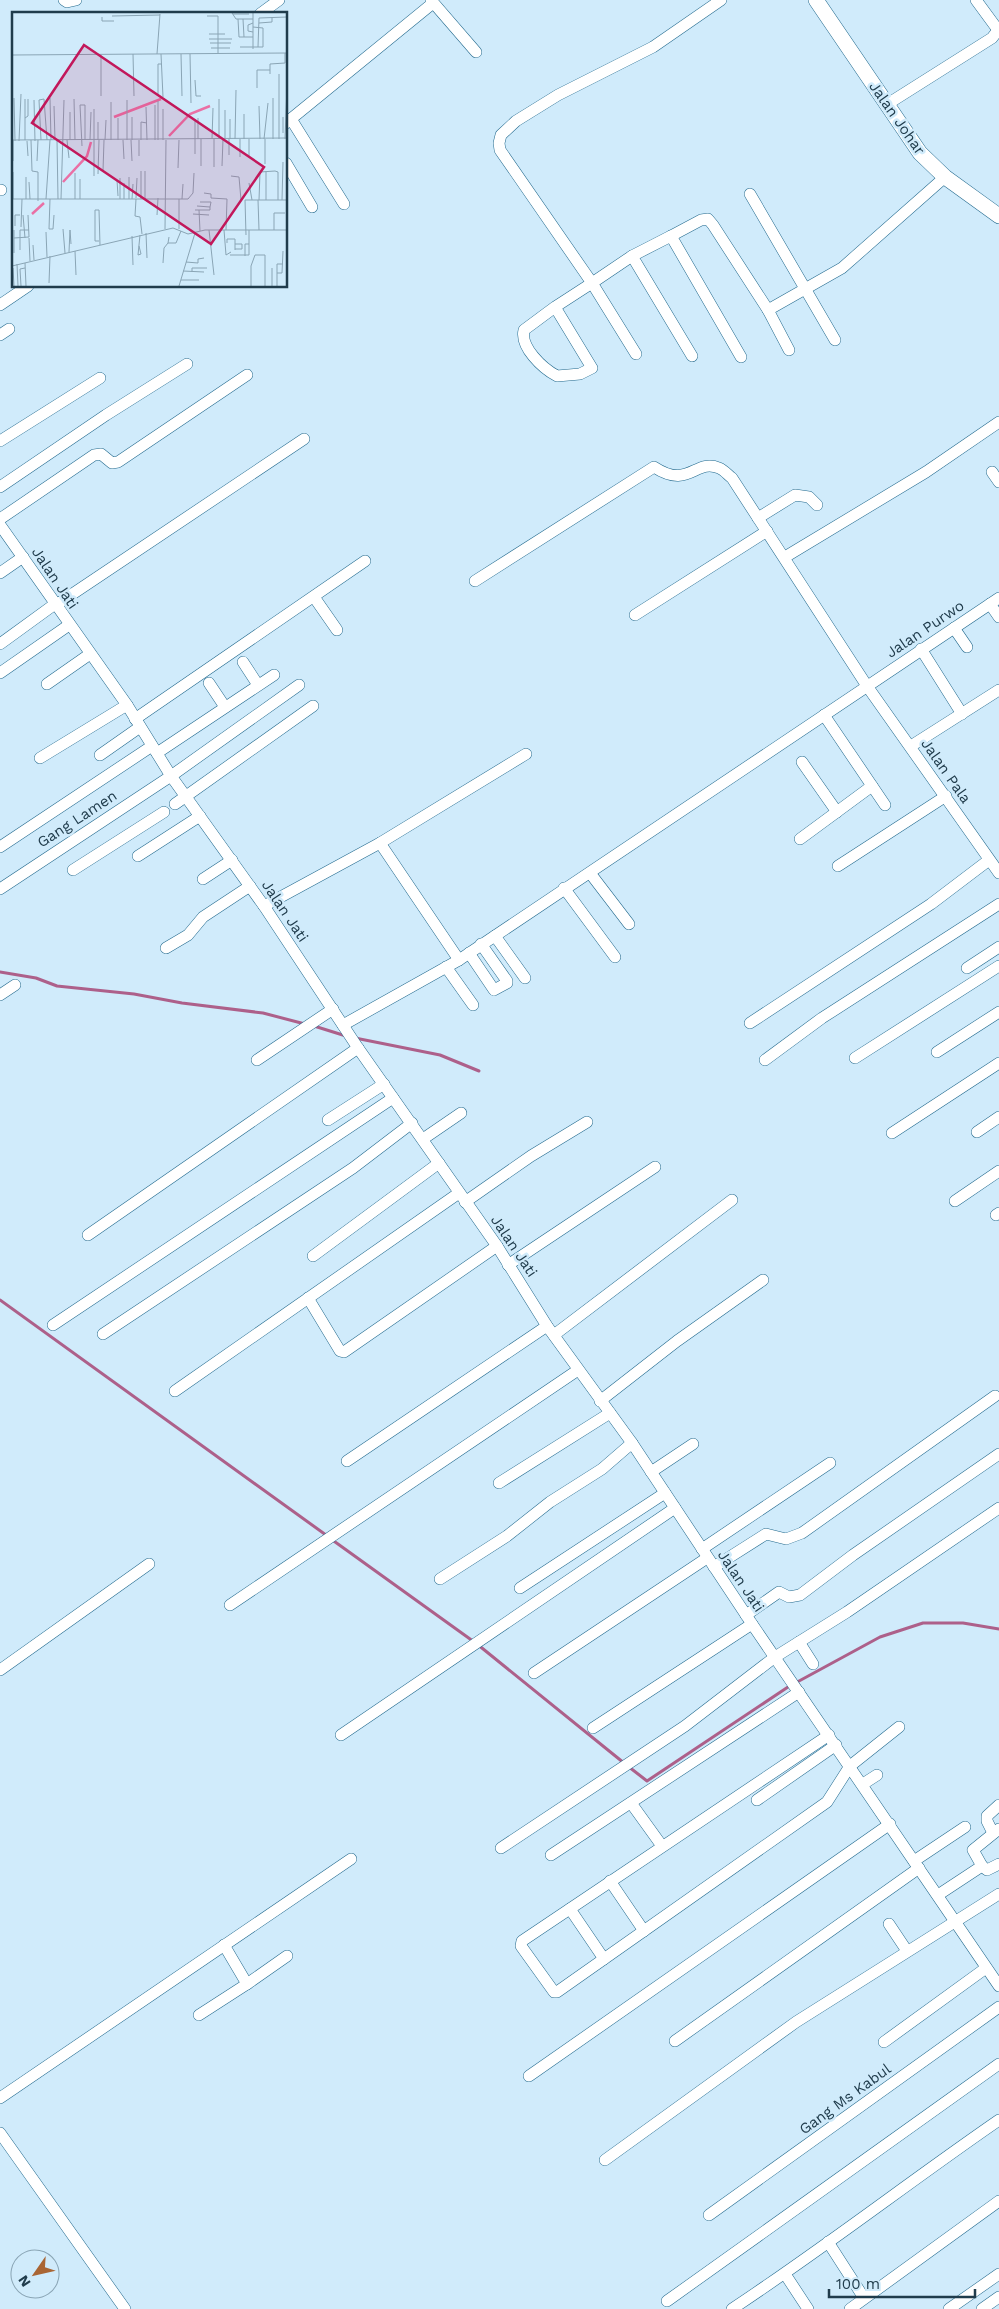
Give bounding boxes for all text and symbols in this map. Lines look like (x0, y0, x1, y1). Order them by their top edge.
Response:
inset map (12, 12, 288, 288)
street label: Jalan Johar (865, 78, 929, 158)
street label: Jalan Jati (28, 544, 82, 612)
street label: Jalan Purwo (883, 596, 967, 662)
street label: Jalan Pala (917, 735, 975, 807)
street label: Gang Lamen (34, 787, 120, 851)
street label: Jalan Jati (258, 877, 312, 945)
street label: Jalan Jati (487, 1212, 541, 1280)
street label: Jalan Jati (714, 1547, 768, 1615)
street label: Gang Ms Kabul (796, 2060, 895, 2138)
north arrow (10, 2249, 60, 2299)
scale bar (829, 2266, 975, 2298)
text: N (15, 2272, 34, 2290)
text: 100 m (836, 2275, 880, 2293)

